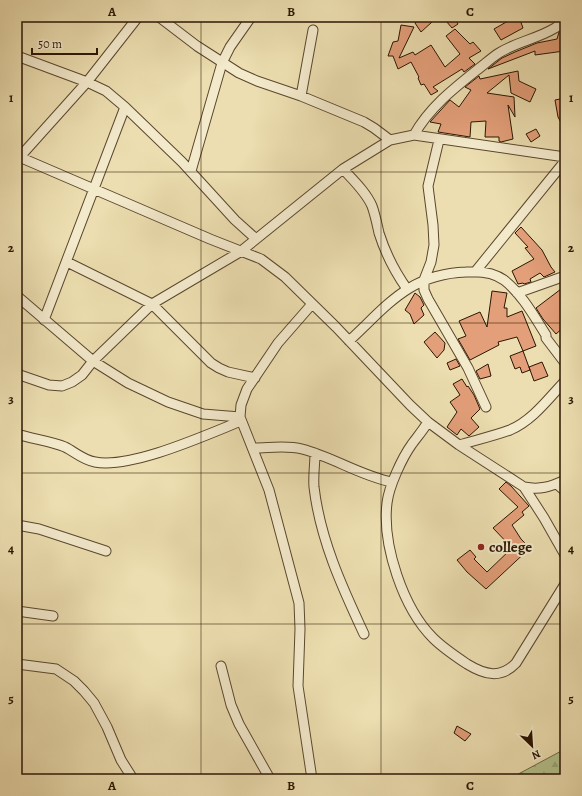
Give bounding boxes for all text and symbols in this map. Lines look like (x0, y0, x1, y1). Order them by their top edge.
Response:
text: A (107, 3, 117, 20)
text: B (287, 3, 295, 20)
text: C (466, 3, 474, 20)
scale bar (32, 30, 97, 56)
text: 50 m (38, 36, 62, 52)
text: 1 (9, 89, 14, 106)
text: 1 (569, 89, 574, 106)
text: 2 (8, 239, 15, 256)
text: 2 (568, 239, 575, 256)
text: 3 (8, 390, 14, 407)
text: 3 (568, 390, 574, 407)
place label: college (489, 537, 532, 557)
text: 4 (8, 540, 14, 557)
text: 4 (568, 540, 574, 557)
marker: college (476, 542, 486, 552)
text: 5 (8, 690, 14, 707)
text: 5 (568, 690, 574, 707)
north arrow (512, 726, 552, 766)
text: N (529, 746, 543, 763)
text: A (107, 777, 117, 794)
text: B (287, 777, 295, 794)
text: C (466, 777, 474, 794)

